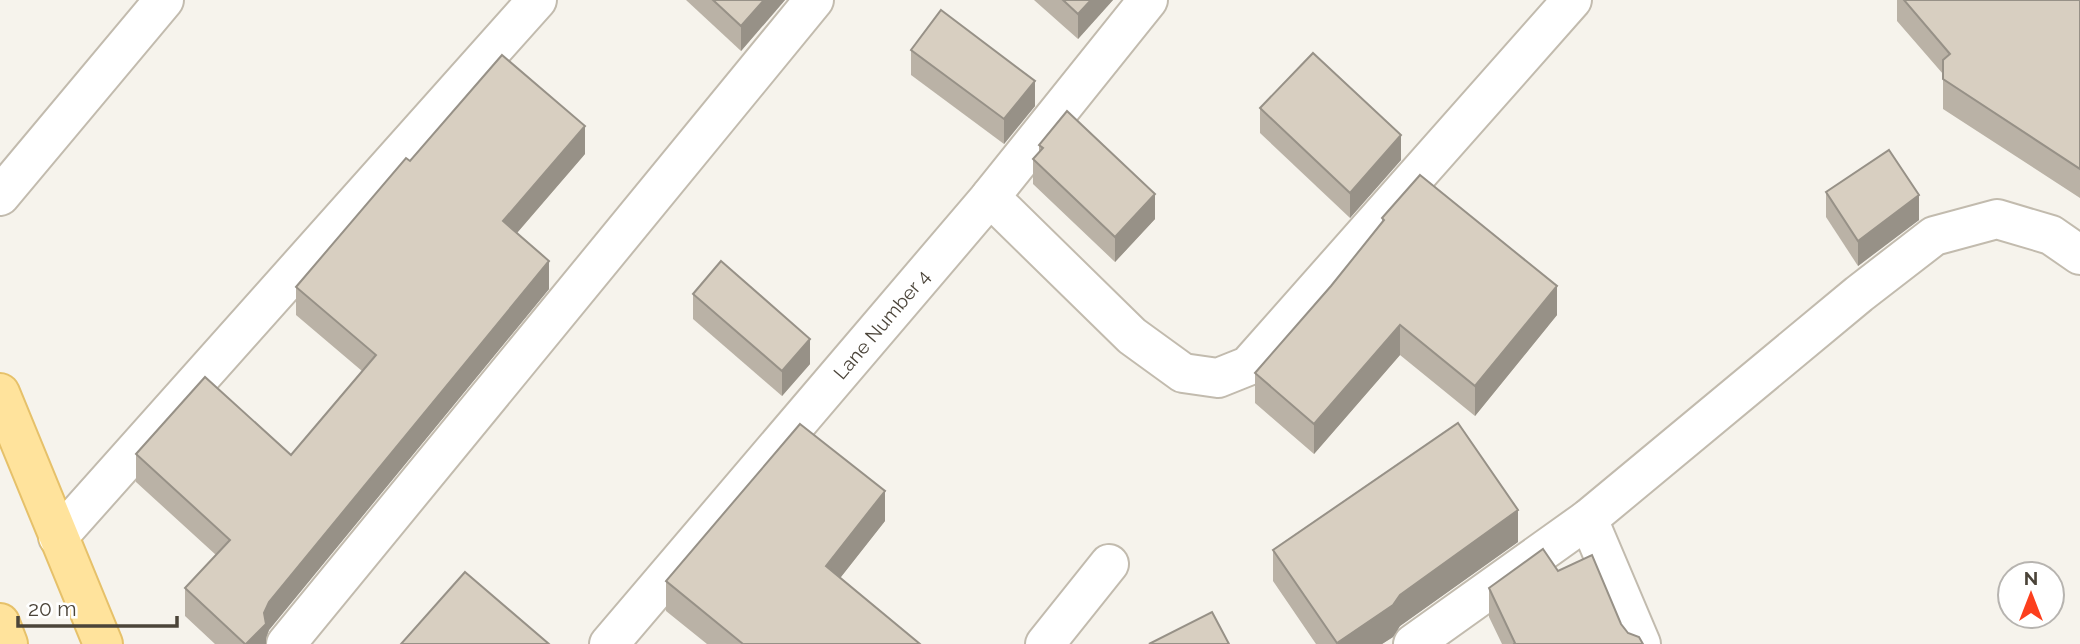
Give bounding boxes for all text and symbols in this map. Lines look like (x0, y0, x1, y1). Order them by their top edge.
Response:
street label: Lane Number 4 (829, 265, 934, 383)
north arrow (1996, 560, 2066, 630)
text: N (2024, 567, 2038, 589)
scale bar (18, 584, 177, 628)
text: 20 m (28, 596, 76, 621)

